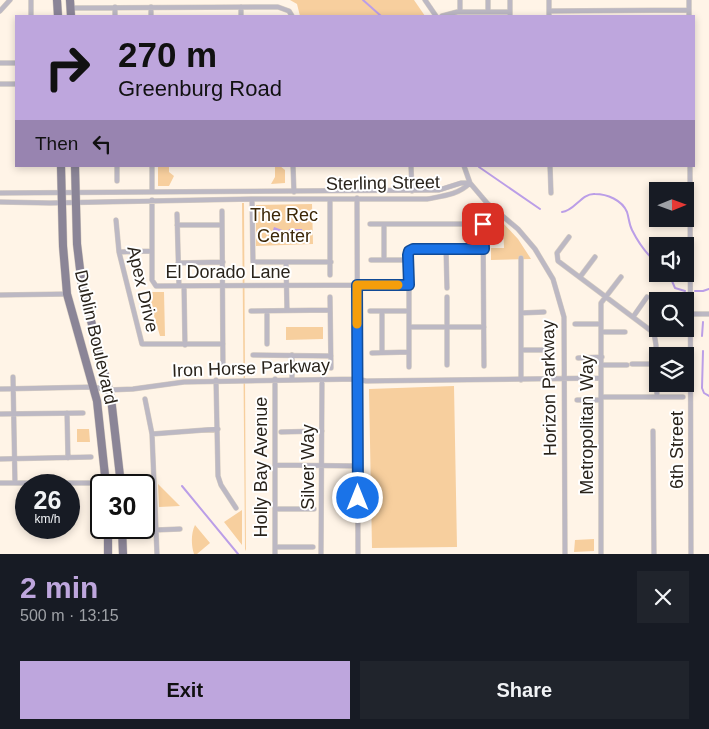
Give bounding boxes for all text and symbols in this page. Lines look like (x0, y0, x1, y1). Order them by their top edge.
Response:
icon: right (35, 35, 100, 100)
text: 270 m (118, 35, 217, 74)
text: Greenburg Road (118, 76, 282, 101)
icon: left (88, 130, 116, 158)
text: Then (35, 133, 78, 154)
street label: Sterling Street (326, 172, 440, 194)
north arrow (649, 182, 694, 228)
map controls (649, 182, 694, 392)
pin (462, 203, 504, 245)
park label: The Rec Center (250, 205, 318, 246)
icon: arrive (469, 210, 497, 238)
button: sound (649, 237, 694, 282)
street label: Apex Drive (123, 244, 163, 334)
street label: El Dorado Lane (165, 262, 291, 282)
street label: Dublin Boulevard (71, 268, 121, 406)
button: search (649, 292, 694, 337)
street label: Horizon Parkway (538, 320, 560, 456)
button: layers (649, 347, 694, 392)
street label: Iron Horse Parkway (172, 355, 330, 381)
street label: Metropolitan Way (577, 355, 597, 495)
street label: Holly Bay Avenue (251, 397, 271, 537)
street label: 6th Street (667, 411, 687, 489)
street label: Silver Way (298, 424, 318, 510)
position arrow (331, 471, 383, 523)
speed limit sign: 30 (90, 474, 155, 539)
text: 26 (34, 486, 61, 514)
text: km/h (34, 512, 61, 526)
text: 2 min (20, 571, 98, 604)
button: close (637, 571, 689, 623)
text: 500 m · 13:15 (20, 607, 119, 624)
button: Exit (20, 661, 350, 719)
button: Share (360, 661, 689, 719)

